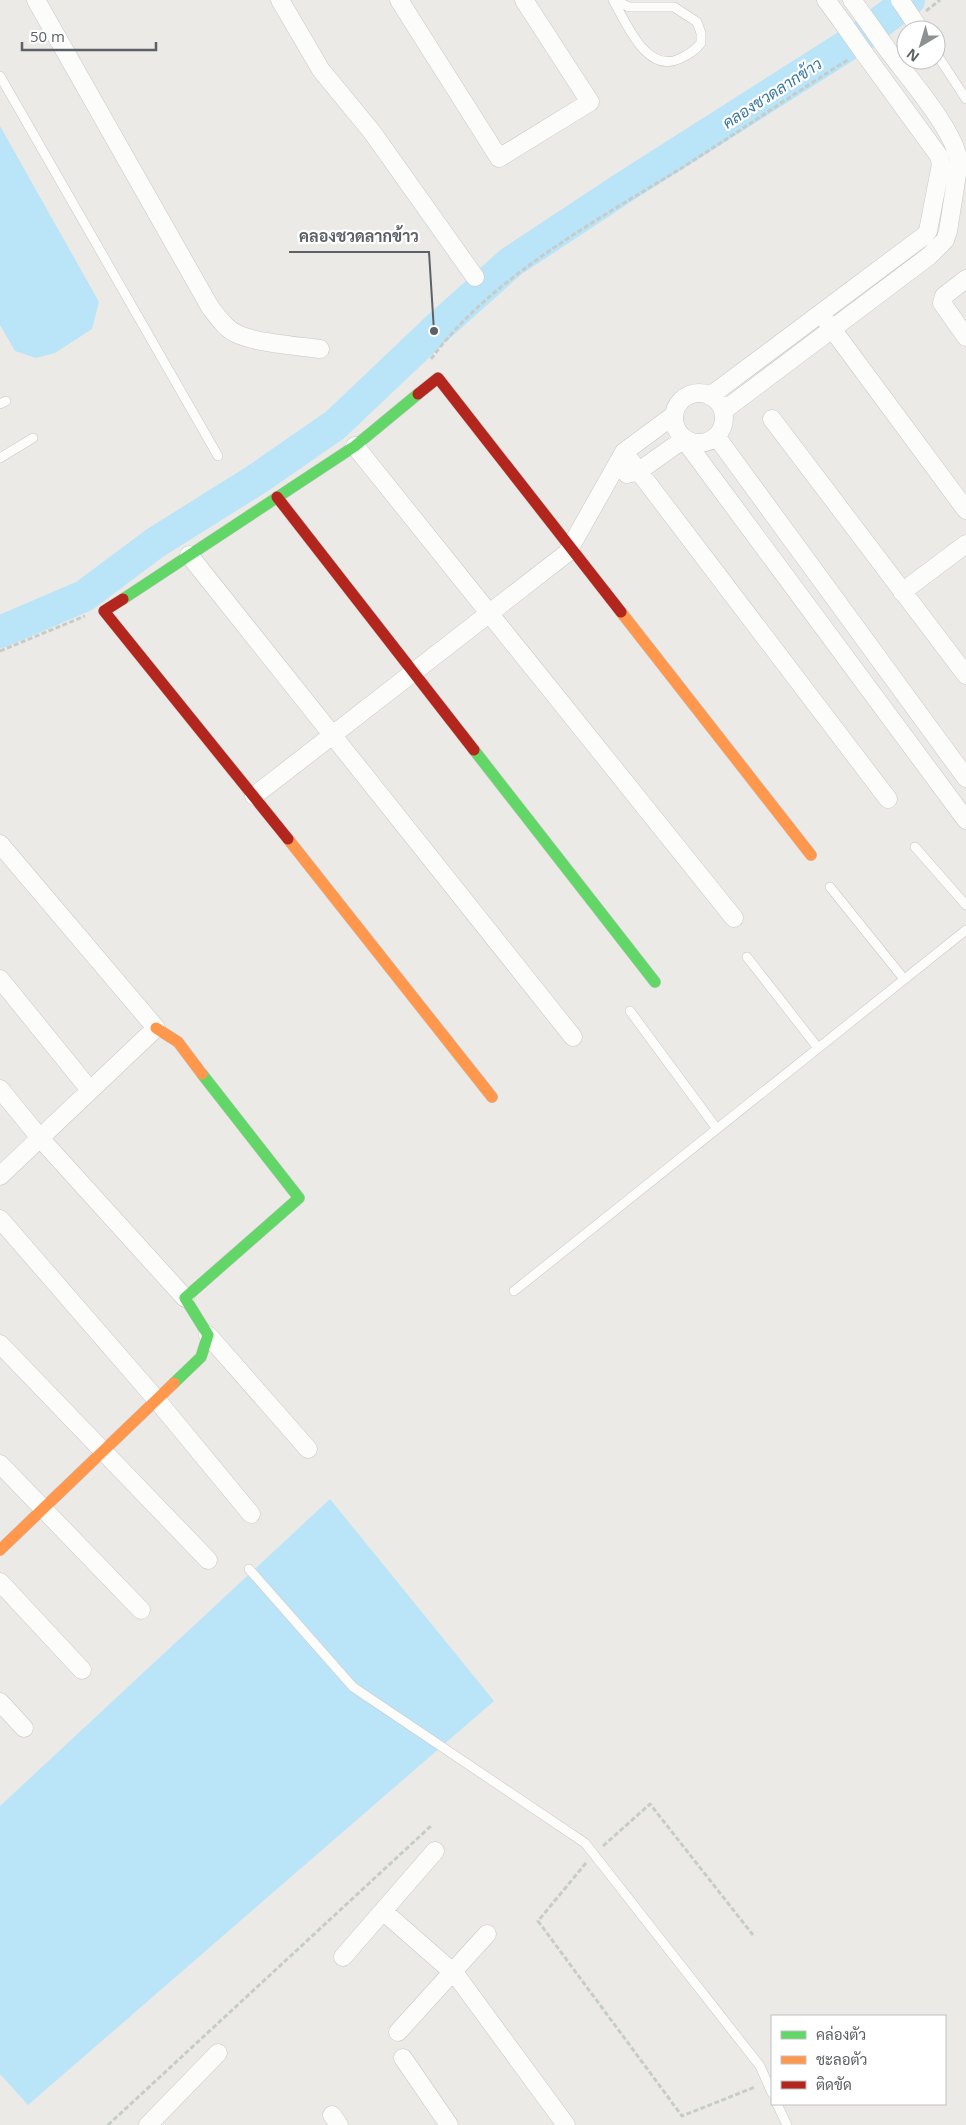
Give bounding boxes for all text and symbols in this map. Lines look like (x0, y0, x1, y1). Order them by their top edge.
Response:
scale bar (22, 20, 156, 52)
north arrow (896, 20, 946, 70)
text: 50 m (30, 26, 65, 46)
text: N (902, 45, 923, 67)
water label: คลองชวดลากข้าว (718, 53, 826, 133)
callout: คลองชวดลากข้าว (289, 221, 429, 252)
text: คลองชวดลากข้าว (299, 225, 419, 247)
legend (771, 2015, 946, 2105)
text: คล่องตัว (816, 2024, 866, 2044)
text: ชะลอตัว (816, 2049, 867, 2069)
text: ติดขัด (816, 2074, 852, 2094)

